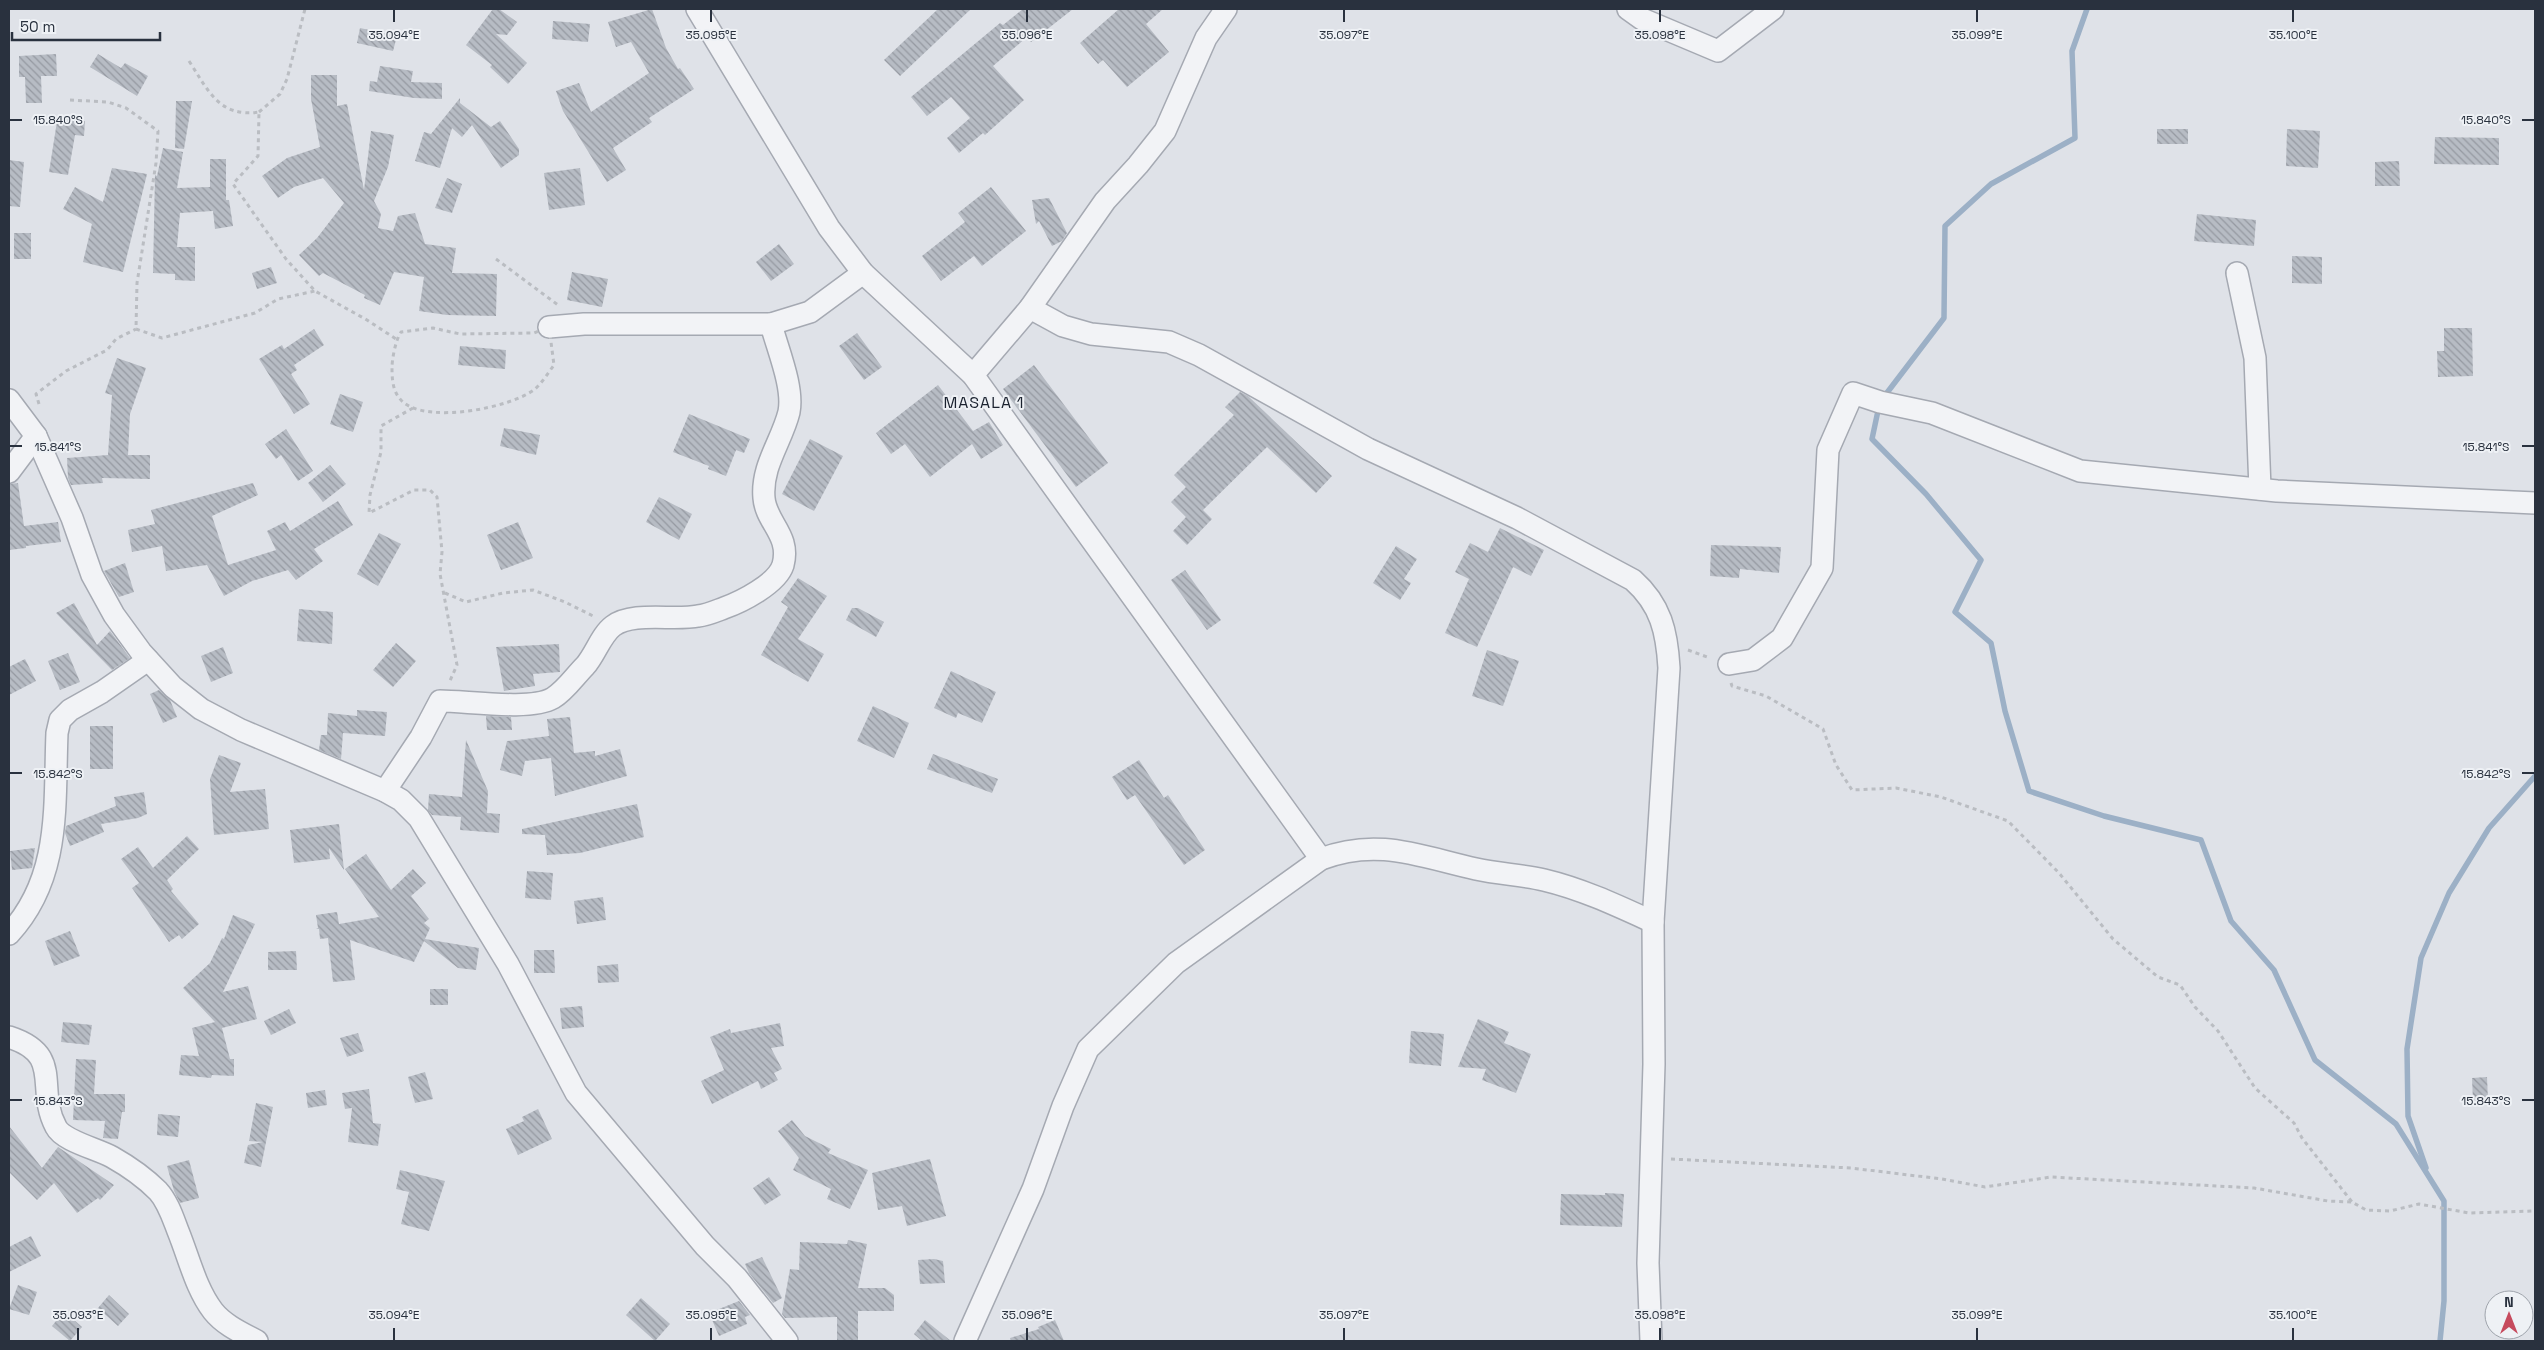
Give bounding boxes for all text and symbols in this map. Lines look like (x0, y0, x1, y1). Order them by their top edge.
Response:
scale bar (12, 10, 160, 42)
text: 50 m (20, 17, 55, 36)
text: 35.094°E (368, 27, 420, 43)
text: 35.095°E (686, 27, 737, 43)
text: 35.096°E (1002, 27, 1053, 43)
text: 35.097°E (1319, 27, 1369, 43)
text: 35.098°E (1634, 27, 1686, 43)
text: 35.099°E (1952, 27, 2003, 43)
text: 35.100°E (2269, 27, 2318, 43)
text: 15.840°S (33, 112, 83, 128)
text: 15.840°S (2461, 112, 2511, 128)
district label: MASALA 1 (943, 392, 1025, 413)
text: 15.841°S (35, 439, 81, 455)
text: 15.841°S (2463, 439, 2509, 455)
text: 15.842°S (33, 766, 83, 782)
text: 15.842°S (2461, 766, 2511, 782)
text: 15.843°S (33, 1093, 83, 1109)
text: 15.843°S (2461, 1093, 2511, 1109)
north arrow (2484, 1290, 2534, 1340)
text: N (2504, 1293, 2514, 1311)
text: 35.093°E (53, 1307, 104, 1323)
text: 35.094°E (368, 1307, 420, 1323)
text: 35.095°E (686, 1307, 737, 1323)
text: 35.096°E (1002, 1307, 1053, 1323)
text: 35.097°E (1319, 1307, 1369, 1323)
text: 35.098°E (1634, 1307, 1686, 1323)
text: 35.099°E (1952, 1307, 2003, 1323)
text: 35.100°E (2269, 1307, 2318, 1323)

